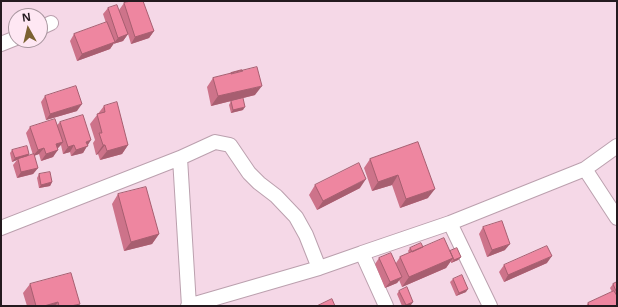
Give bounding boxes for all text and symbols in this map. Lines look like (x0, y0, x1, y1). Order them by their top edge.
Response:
north arrow (8, 8, 48, 48)
text: N (21, 9, 32, 25)

